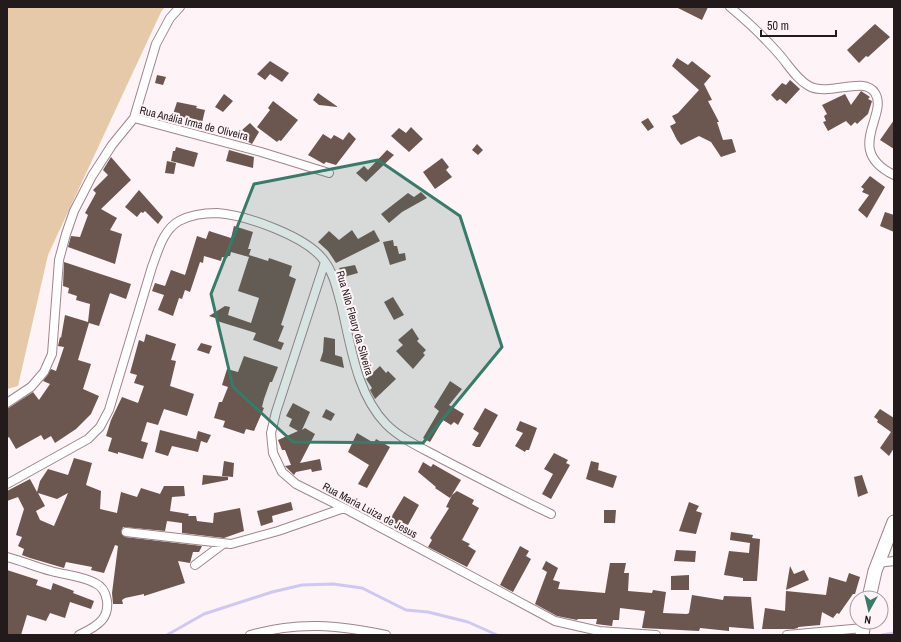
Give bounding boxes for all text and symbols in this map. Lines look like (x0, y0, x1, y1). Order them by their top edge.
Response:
scale bar (761, 12, 836, 38)
text: 50 m (767, 18, 789, 34)
street label: Rua Anália Irma de Oliveira (138, 103, 250, 143)
street label: Rua Nilo Fleury da Silveira (333, 269, 377, 377)
street label: Rua Maria Luiza de Jesus (320, 479, 420, 541)
north arrow (849, 590, 889, 630)
text: N (863, 613, 872, 627)

